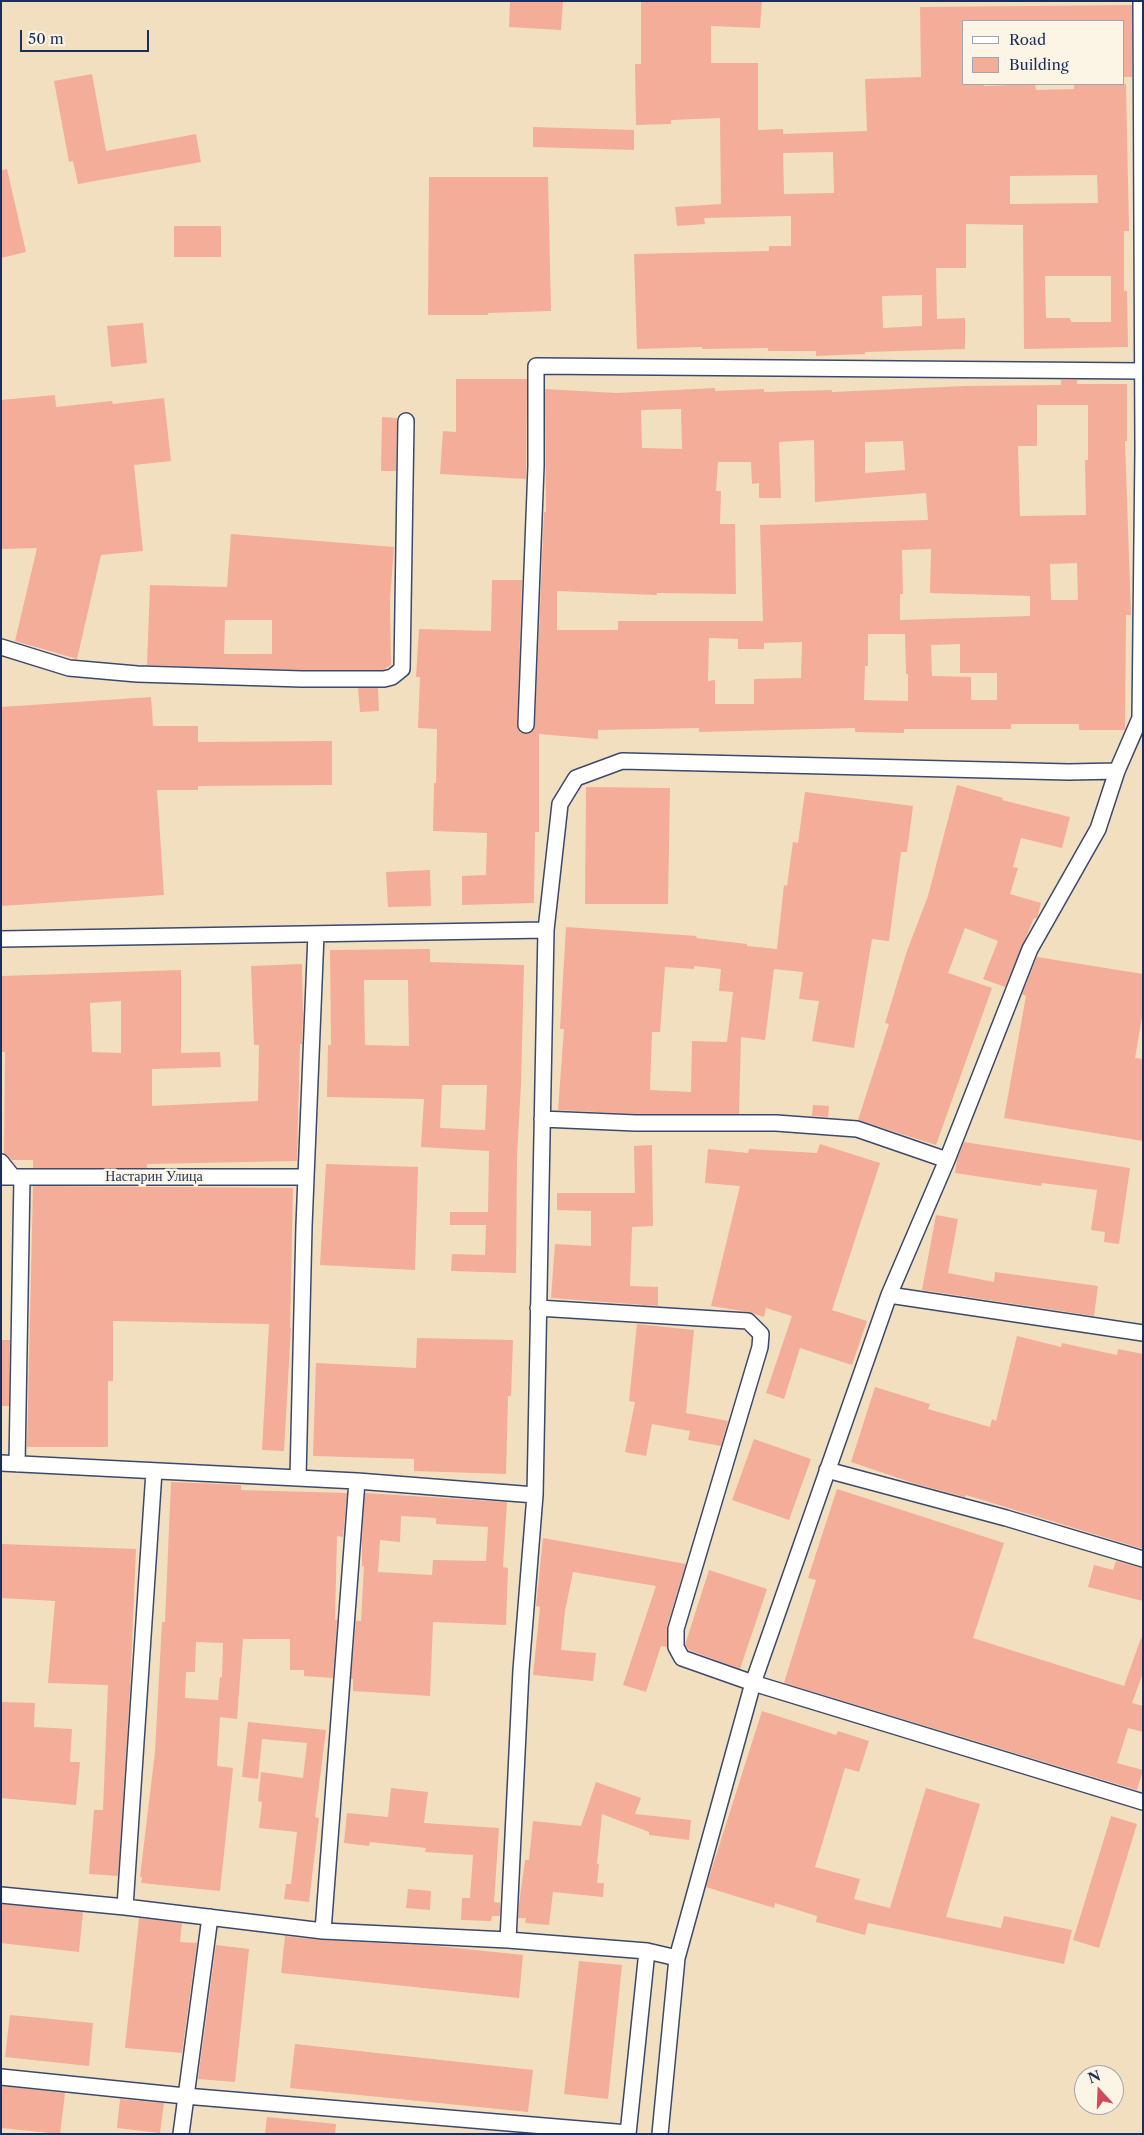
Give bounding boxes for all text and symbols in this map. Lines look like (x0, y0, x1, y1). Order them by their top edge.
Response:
scale bar (22, 20, 151, 52)
legend (962, 20, 1124, 85)
text: 50 m (28, 29, 64, 48)
text: Road (1009, 30, 1046, 49)
text: Building (1009, 55, 1069, 74)
street label: Настарин Улица (105, 1169, 203, 1185)
north arrow (1074, 2065, 1124, 2115)
text: N (1085, 2066, 1103, 2087)

